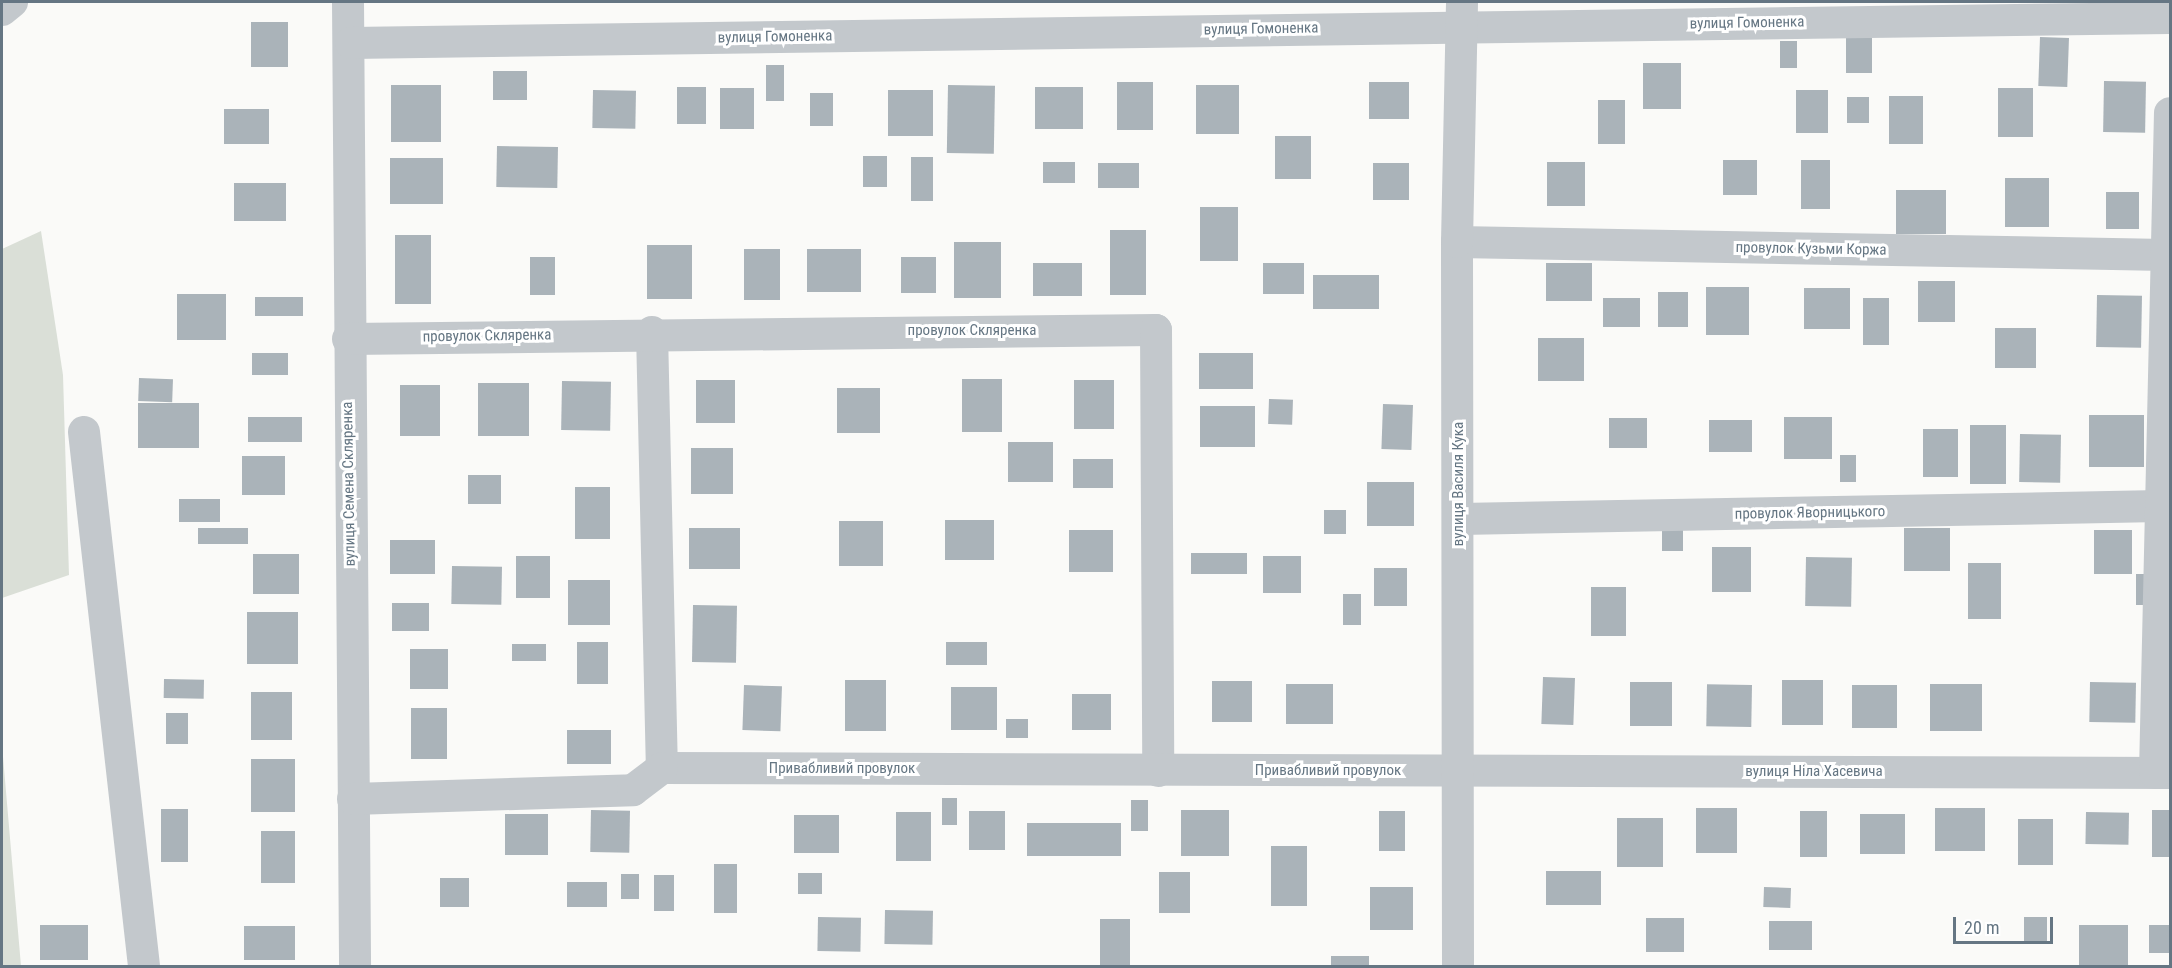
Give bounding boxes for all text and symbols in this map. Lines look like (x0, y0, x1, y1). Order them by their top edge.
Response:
street label: вулиця Гомоненка (1689, 13, 1805, 33)
street label: вулиця Гомоненка (1203, 19, 1319, 39)
street label: вулиця Гомоненка (717, 27, 833, 47)
street label: провулок Кузьми Коржа (1735, 239, 1887, 259)
street label: провулок Скляренка (908, 322, 1036, 340)
street label: провулок Скляренка (422, 326, 552, 346)
street label: вулиця Семена Скляренка (339, 401, 359, 567)
street label: вулиця Василя Кука (1450, 422, 1468, 546)
street label: провулок Яворницького (1735, 503, 1885, 523)
street label: Привабливий провулок (769, 760, 915, 778)
street label: Привабливий провулок (1255, 762, 1401, 780)
street label: вулиця Ніла Хасевича (1745, 763, 1883, 781)
scale bar (1956, 905, 2056, 943)
text: 20 m (1964, 917, 1999, 938)

